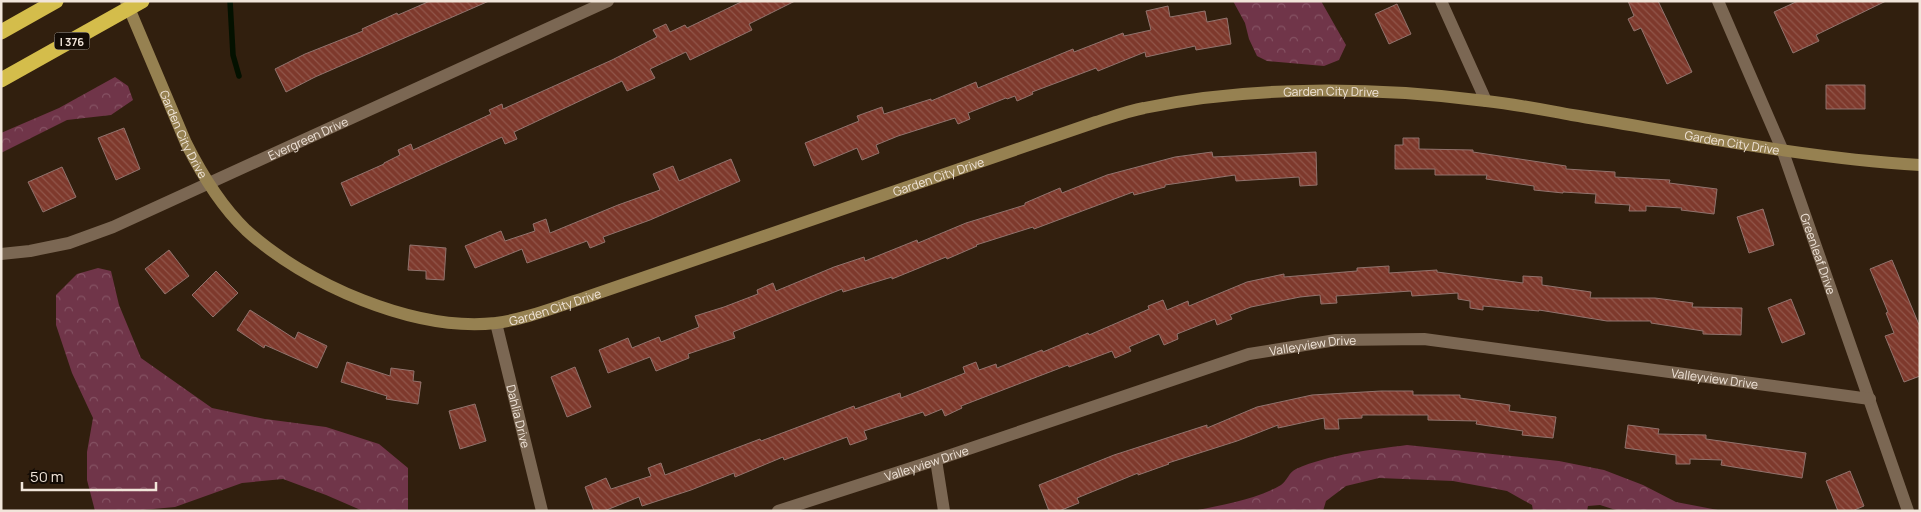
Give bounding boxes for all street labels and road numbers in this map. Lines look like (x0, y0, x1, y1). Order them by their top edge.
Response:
road number: I 376 (54, 32, 90, 49)
street label: Garden City Drive (1283, 82, 1379, 100)
street label: Garden City Drive (156, 87, 212, 181)
street label: Evergreen Drive (265, 112, 351, 164)
street label: Garden City Drive (1684, 126, 1781, 158)
street label: Garden City Drive (890, 153, 986, 200)
street label: Greenleaf Drive (1796, 211, 1840, 296)
street label: Garden City Drive (507, 284, 603, 329)
street label: Valleyview Drive (1268, 331, 1356, 359)
street label: Valleyview Drive (1670, 364, 1759, 392)
street label: Dahlia Drive (503, 383, 535, 450)
street label: Valleyview Drive (882, 441, 971, 485)

